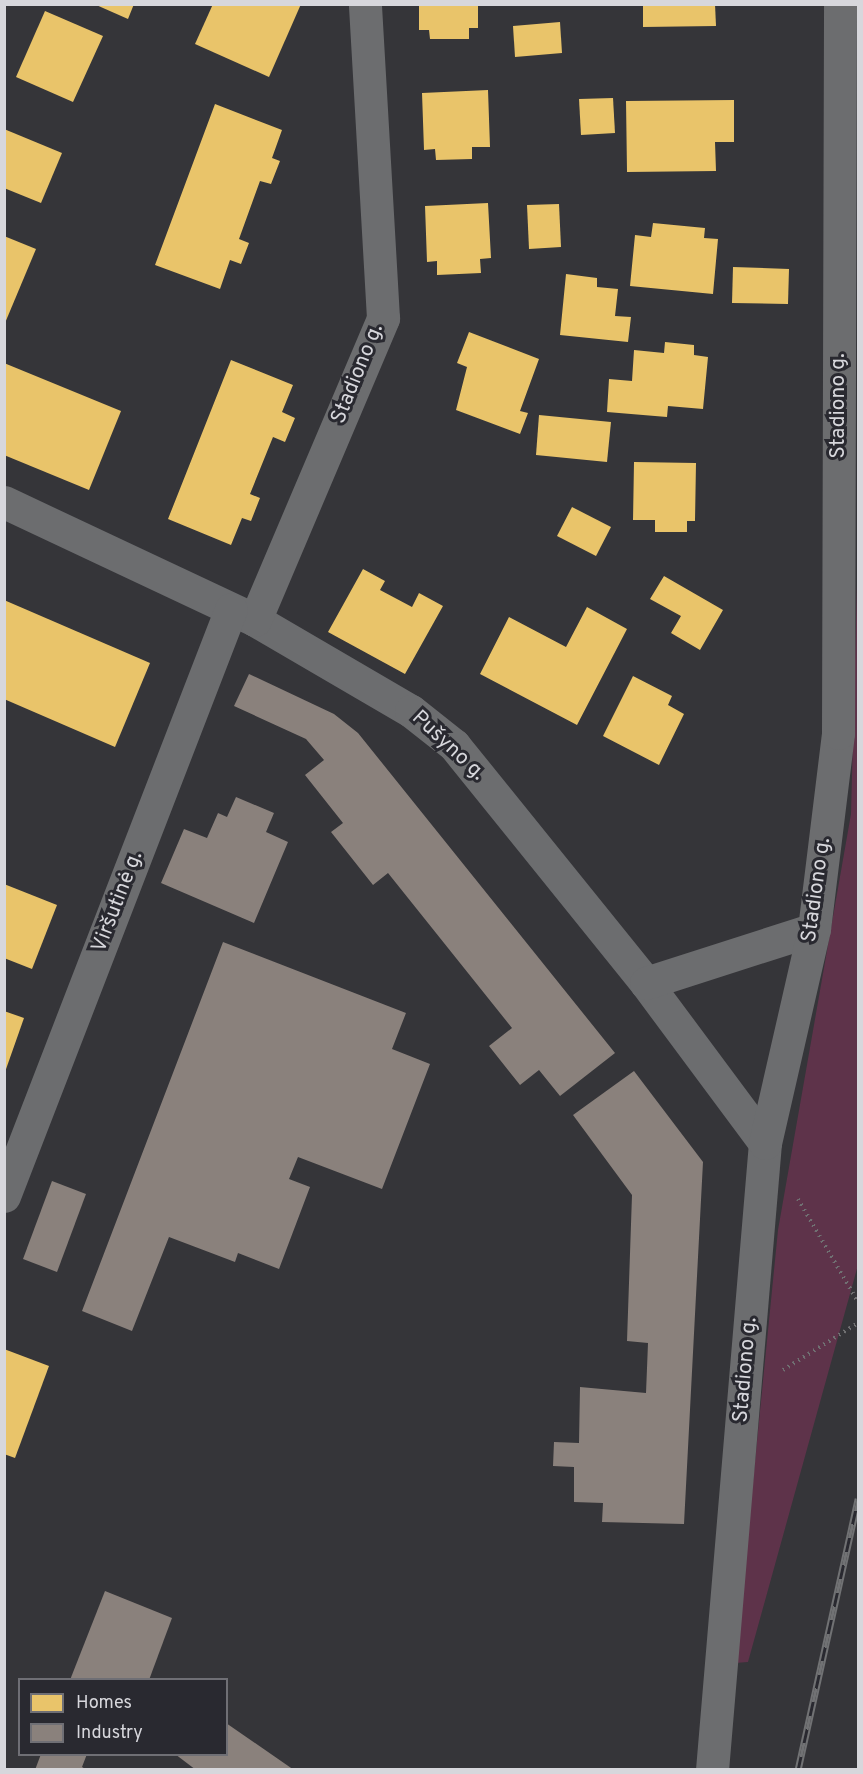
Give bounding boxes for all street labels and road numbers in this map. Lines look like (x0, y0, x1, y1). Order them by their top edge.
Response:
street label: Stadiono g. (327, 320, 389, 428)
street label: Stadiono g. (826, 353, 852, 459)
street label: Pušyno g. (406, 706, 490, 786)
street label: Stadiono g. (797, 836, 837, 944)
street label: Viršutinė g. (87, 848, 149, 956)
street label: Stadiono g. (729, 1316, 763, 1424)

